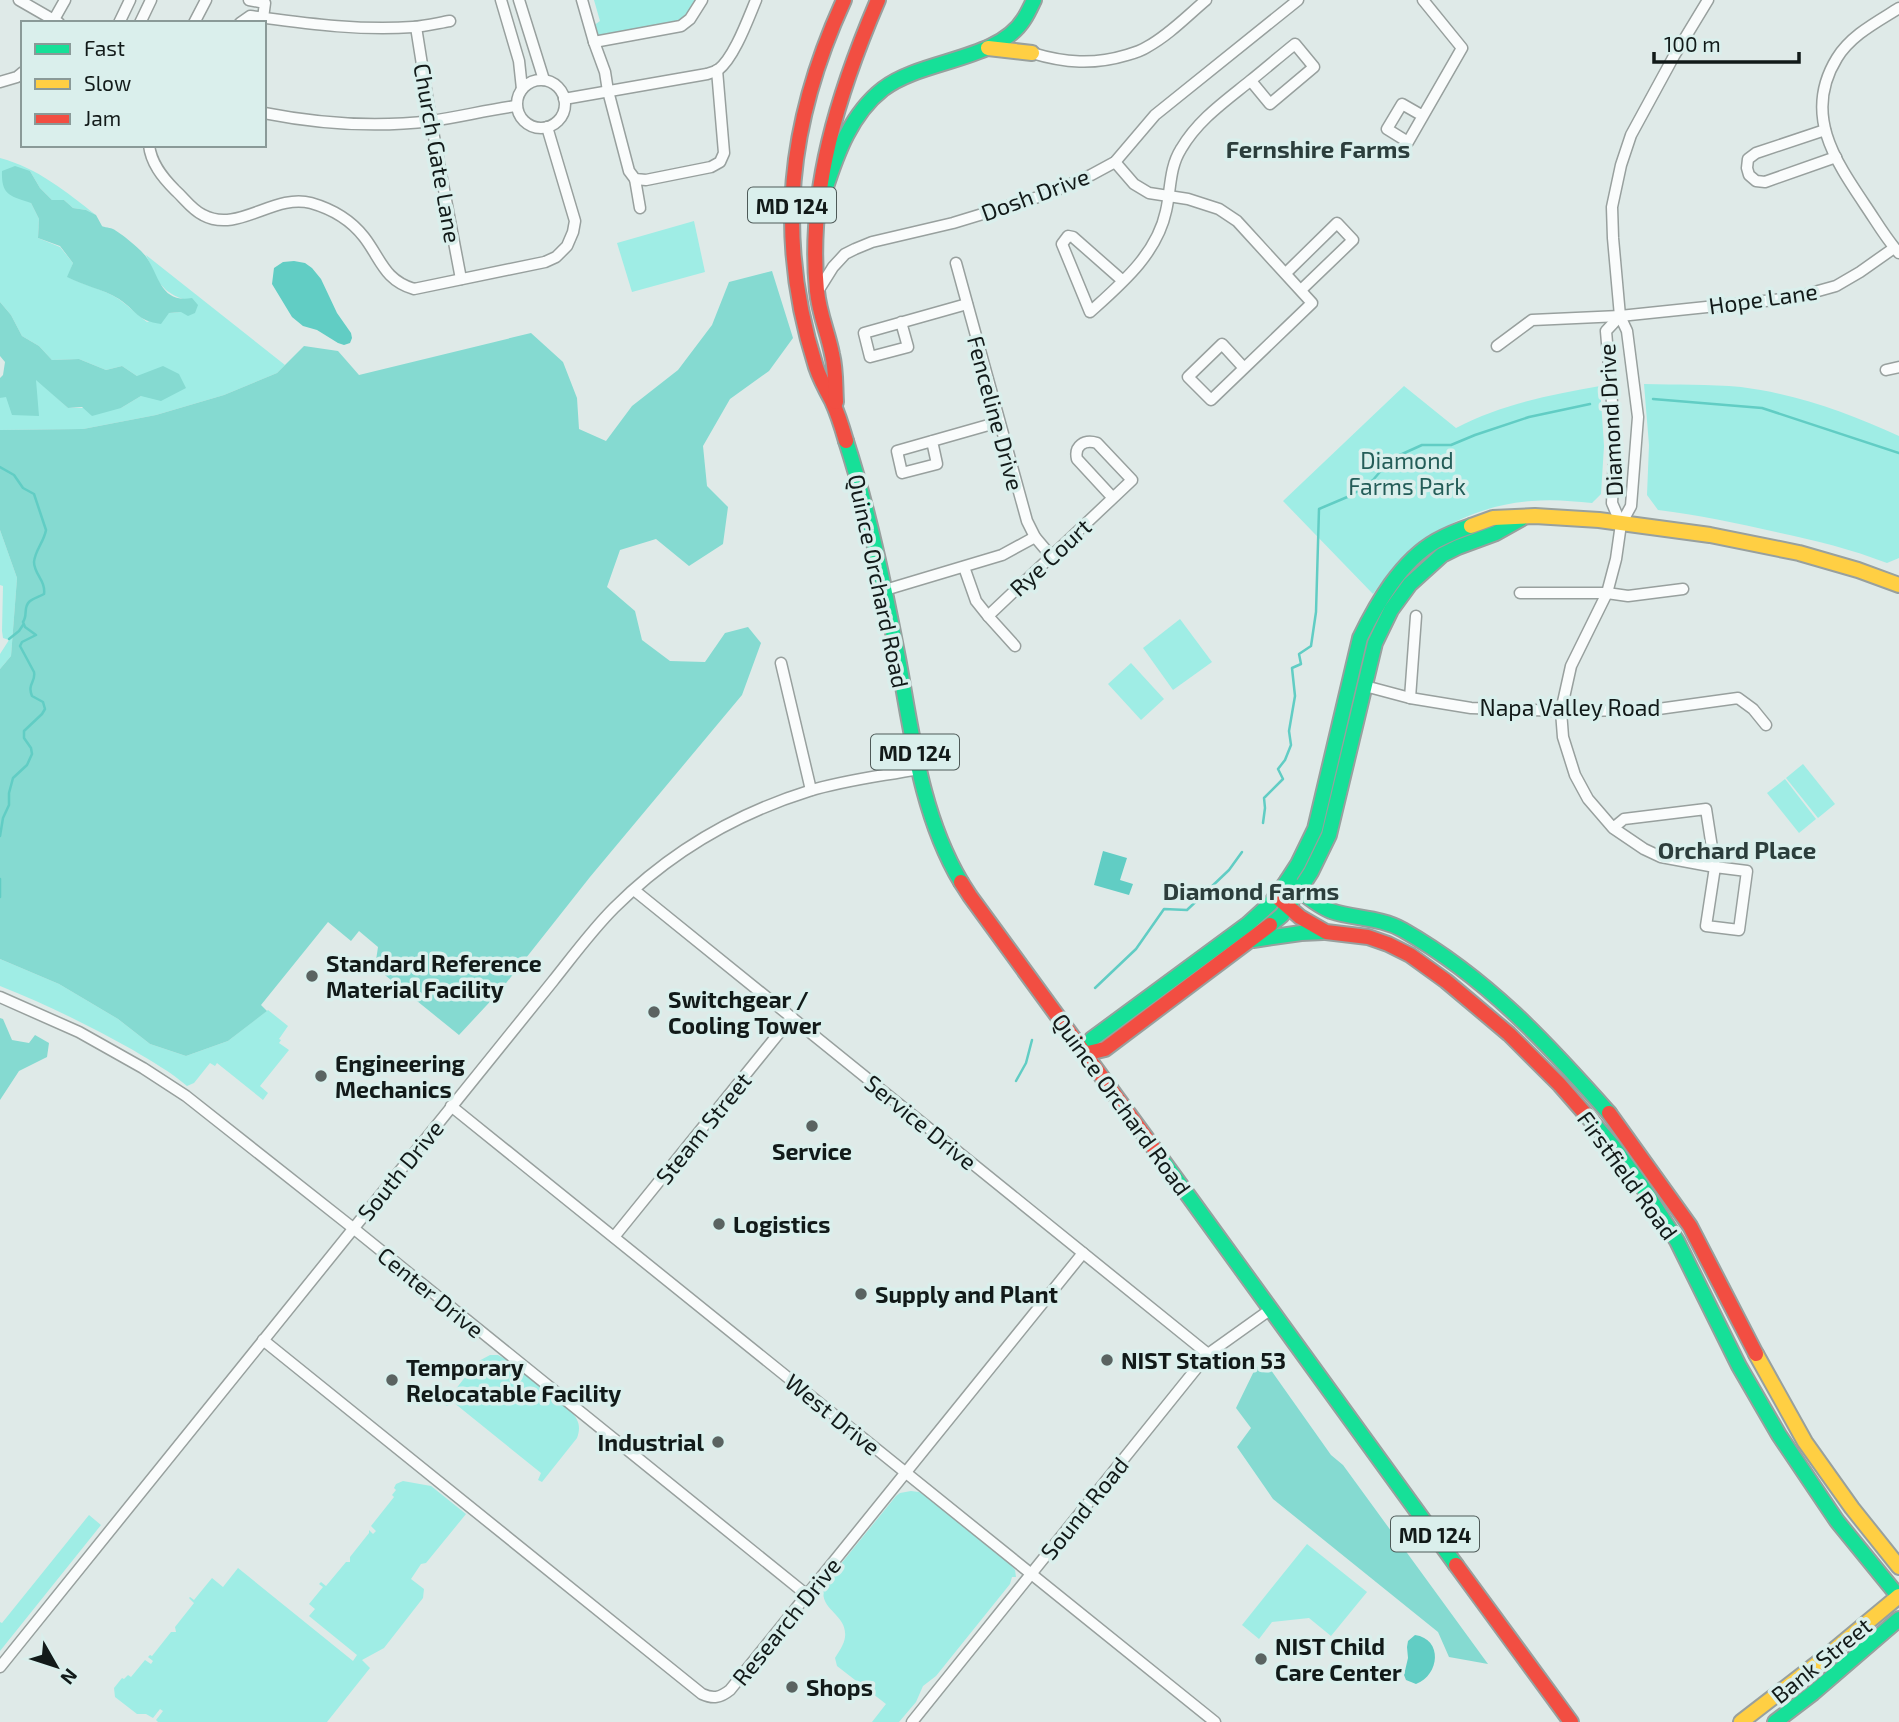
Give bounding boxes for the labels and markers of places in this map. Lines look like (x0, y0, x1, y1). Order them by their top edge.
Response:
place label: Standard Reference Material Facility (326, 949, 542, 1003)
marker: Standard Reference Material Facility (304, 968, 320, 984)
place label: Switchgear / Cooling Tower (668, 985, 822, 1039)
marker: Switchgear / Cooling Tower (646, 1004, 662, 1020)
place label: Engineering Mechanics (335, 1049, 466, 1103)
marker: Engineering Mechanics (313, 1068, 329, 1084)
marker: Service (804, 1118, 820, 1134)
place label: Service (772, 1137, 852, 1165)
place label: Logistics (733, 1210, 831, 1238)
marker: Logistics (711, 1216, 727, 1232)
place label: Supply and Plant (875, 1280, 1058, 1308)
marker: Supply and Plant (853, 1286, 869, 1302)
place label: NIST Station 53 (1121, 1346, 1286, 1374)
marker: NIST Station 53 (1099, 1352, 1115, 1368)
place label: Temporary Relocatable Facility (406, 1353, 621, 1407)
marker: Temporary Relocatable Facility (384, 1372, 400, 1388)
place label: Industrial (598, 1428, 704, 1456)
marker: Industrial (710, 1434, 726, 1450)
place label: NIST Child Care Center (1275, 1632, 1402, 1686)
marker: NIST Child Care Center (1253, 1651, 1269, 1667)
place label: Shops (806, 1673, 873, 1701)
marker: Shops (784, 1679, 800, 1695)

